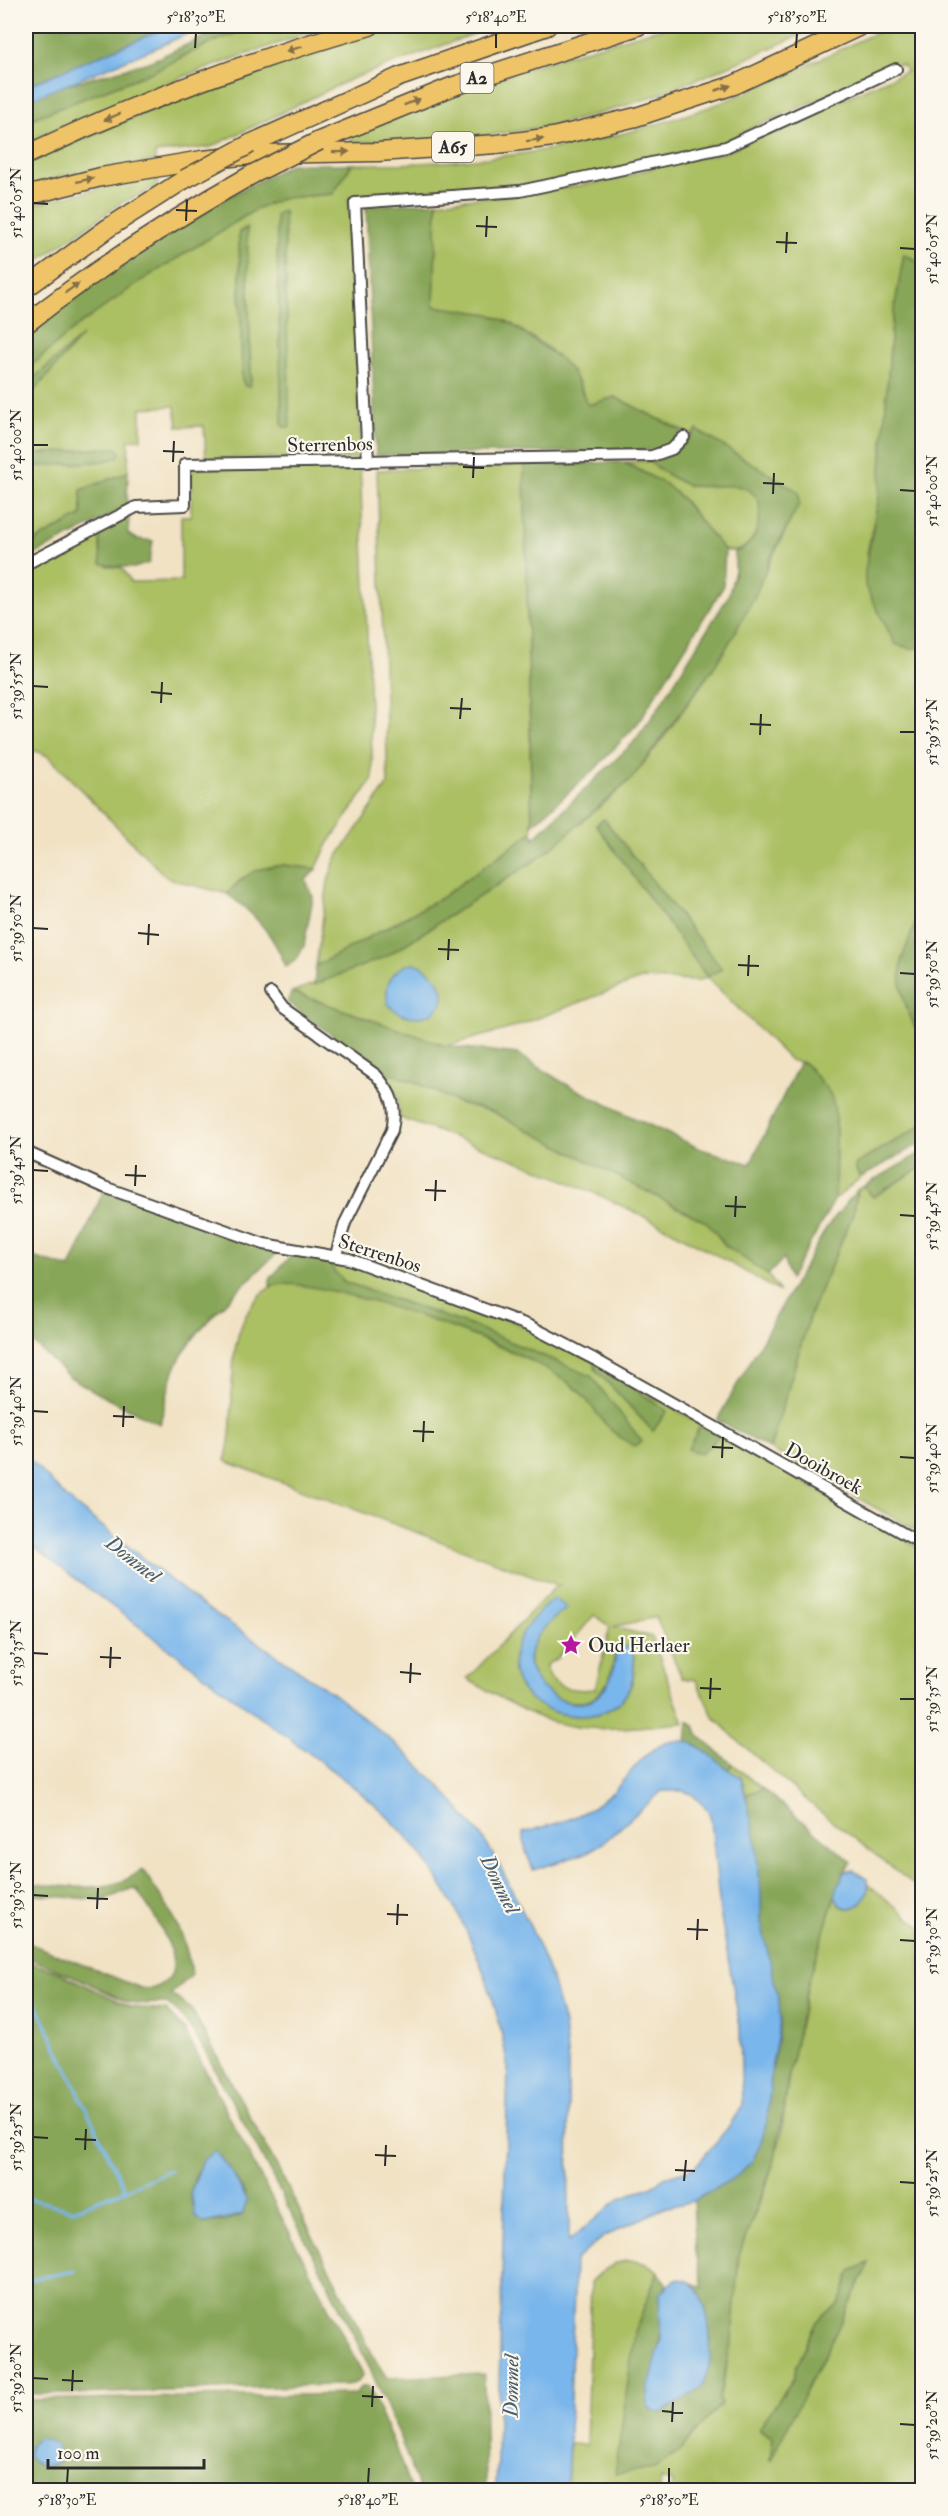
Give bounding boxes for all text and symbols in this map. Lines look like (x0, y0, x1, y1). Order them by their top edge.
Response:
text: 5°18'30"E (167, 8, 226, 27)
text: 5°18'40"E (465, 8, 527, 27)
text: 5°18'50"E (767, 8, 827, 27)
one-way arrow (285, 45, 303, 54)
road number: A2 (460, 63, 494, 93)
one-way arrow (714, 83, 732, 93)
one-way arrow (403, 97, 421, 107)
one-way arrow (103, 113, 121, 122)
road number: A65 (432, 132, 474, 162)
one-way arrow (526, 135, 545, 144)
one-way arrow (331, 147, 350, 157)
text: 51°40'05"N (7, 167, 26, 239)
one-way arrow (76, 175, 94, 185)
text: 51°40'05"N (923, 213, 942, 285)
one-way arrow (63, 282, 79, 294)
text: 51°40'00"N (7, 408, 26, 481)
street label: Sterrenbos (287, 431, 373, 458)
text: 51°40'00"N (923, 454, 942, 527)
text: 51°39'55"N (7, 652, 26, 720)
text: 51°39'55"N (923, 698, 942, 766)
text: 51°39'50"N (7, 893, 26, 962)
text: 51°39'50"N (923, 939, 942, 1008)
text: 51°39'45"N (7, 1135, 26, 1205)
text: 51°39'45"N (923, 1181, 942, 1251)
street label: Sterrenbos (335, 1228, 425, 1279)
text: 51°39'40"N (7, 1375, 26, 1446)
text: 51°39'40"N (923, 1422, 942, 1493)
street label: Dooibroek (780, 1437, 868, 1500)
water label: Dommel (99, 1529, 167, 1591)
text: 51°39'35"N (7, 1619, 26, 1686)
place icon: Oud Herlaer (559, 1633, 583, 1657)
place label: Oud Herlaer (588, 1633, 690, 1658)
text: 51°39'35"N (923, 1665, 942, 1732)
water label: Dommel (473, 1849, 526, 1920)
text: 51°39'30"N (7, 1860, 26, 1929)
text: 51°39'30"N (923, 1906, 942, 1975)
text: 51°39'25"N (7, 2102, 26, 2171)
text: 51°39'25"N (923, 2148, 942, 2217)
text: 51°39'20"N (7, 2343, 26, 2413)
water label: Dommel (497, 2352, 526, 2419)
text: 51°39'20"N (923, 2390, 942, 2460)
scale bar (48, 2432, 204, 2470)
text: 100 m (57, 2442, 100, 2465)
text: 5°18'30"E (38, 2491, 97, 2510)
text: 5°18'40"E (337, 2491, 399, 2510)
text: 5°18'50"E (639, 2491, 699, 2510)

